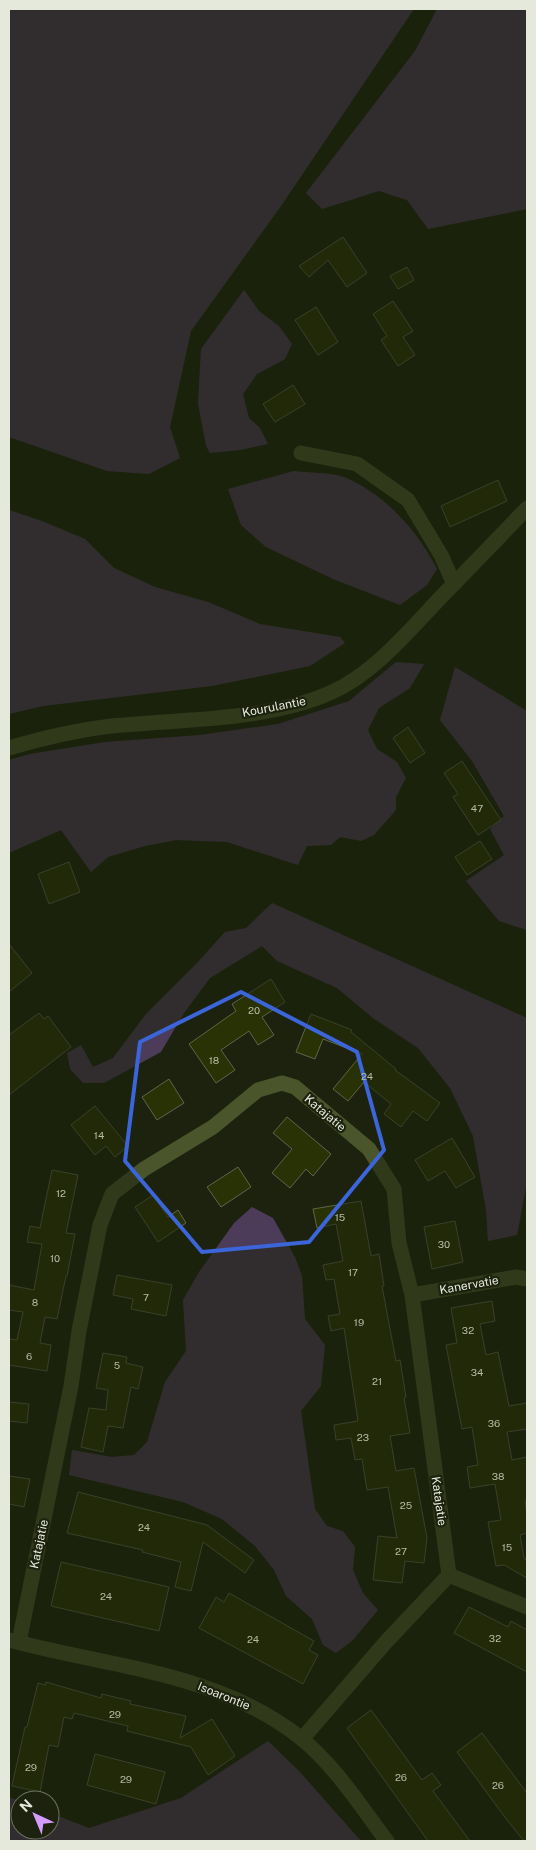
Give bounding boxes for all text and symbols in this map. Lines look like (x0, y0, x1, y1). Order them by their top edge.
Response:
street label: Kourulantie (241, 694, 307, 720)
house number: 47 (471, 802, 483, 814)
house number: 20 (248, 1004, 260, 1016)
house number: 18 (209, 1054, 219, 1066)
house number: 24 (361, 1070, 373, 1082)
street label: Katajatie (301, 1092, 349, 1134)
house number: 14 (94, 1129, 104, 1141)
house number: 12 (56, 1187, 66, 1199)
house number: 15 (335, 1211, 345, 1223)
house number: 30 (438, 1238, 450, 1250)
house number: 10 (50, 1252, 60, 1264)
house number: 17 (348, 1266, 358, 1278)
street label: Kanervatie (438, 1273, 500, 1297)
house number: 7 (143, 1291, 149, 1303)
house number: 8 (32, 1296, 38, 1308)
house number: 19 (354, 1316, 364, 1328)
house number: 32 (462, 1324, 474, 1336)
house number: 6 (26, 1350, 32, 1362)
house number: 5 (114, 1359, 120, 1371)
house number: 34 (471, 1366, 483, 1378)
house number: 21 (372, 1375, 382, 1387)
house number: 36 (488, 1417, 500, 1429)
house number: 23 (357, 1431, 369, 1443)
house number: 38 (492, 1470, 504, 1482)
street label: Katajatie (429, 1475, 449, 1527)
house number: 25 (400, 1499, 412, 1511)
street label: Katajatie (27, 1518, 51, 1570)
house number: 24 (138, 1521, 150, 1533)
house number: 15 (502, 1541, 512, 1553)
house number: 27 (395, 1545, 407, 1557)
house number: 24 (100, 1590, 112, 1602)
house number: 32 (489, 1632, 501, 1644)
house number: 24 (247, 1633, 259, 1645)
street label: Isoarontie (196, 1679, 252, 1713)
house number: 29 (109, 1708, 121, 1720)
house number: 29 (25, 1761, 37, 1773)
house number: 26 (395, 1771, 407, 1783)
house number: 29 (120, 1773, 132, 1785)
house number: 26 (492, 1779, 504, 1791)
north arrow (10, 1790, 60, 1840)
text: N (16, 1796, 35, 1815)

